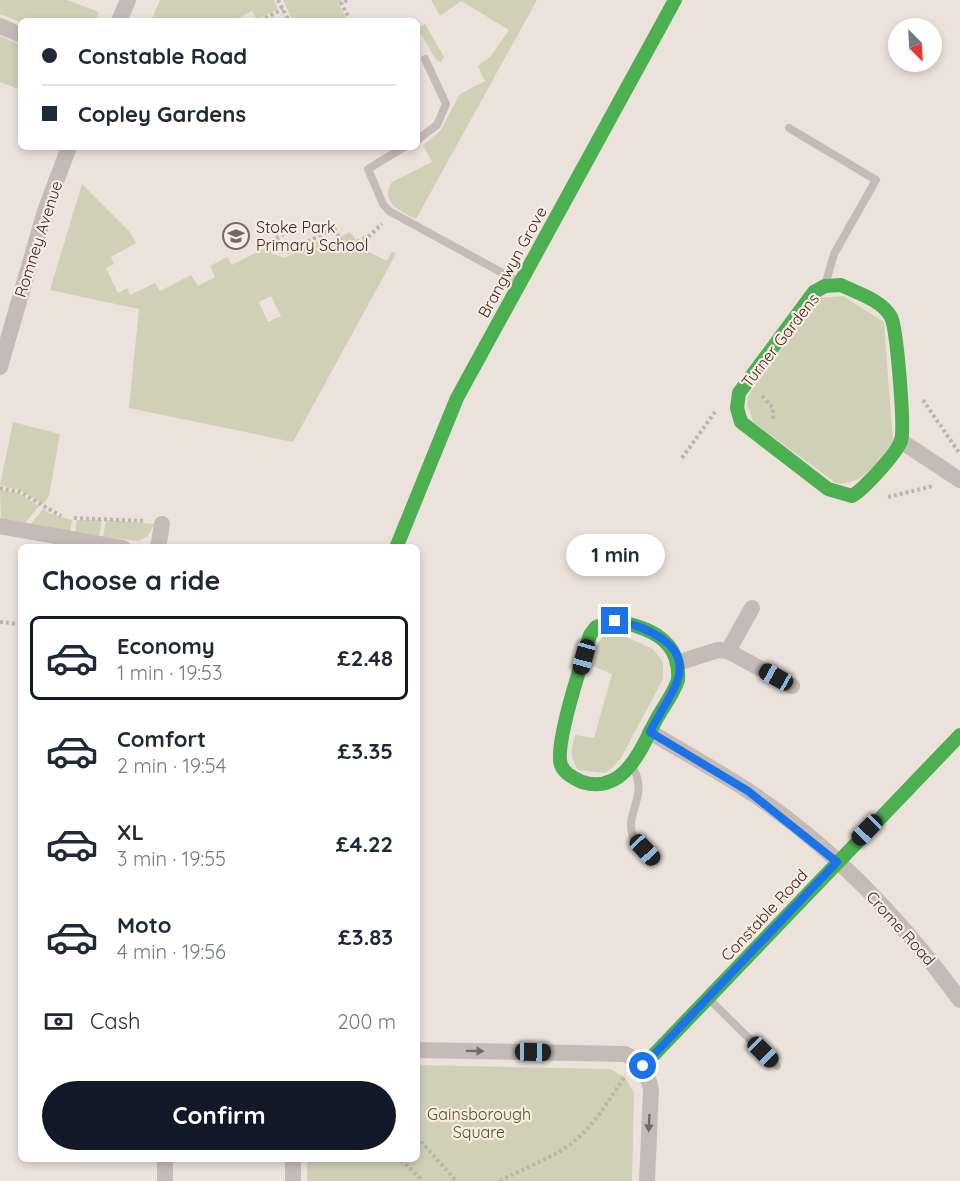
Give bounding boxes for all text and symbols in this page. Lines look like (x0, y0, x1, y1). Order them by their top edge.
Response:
north arrow (888, 18, 942, 72)
map controls (888, 18, 942, 72)
text: Constable Road (78, 42, 247, 70)
text: Copley Gardens (78, 100, 246, 128)
street label: Romney Avenue (10, 178, 66, 300)
street label: Brangwyn Grove (473, 203, 551, 321)
place label: Stoke Park Primary School (256, 217, 368, 255)
school or university icon: Stoke Park Primary School (221, 221, 251, 251)
street label: Turner Gardens (737, 289, 823, 391)
callout: 1 min (566, 534, 664, 576)
text: 1 min (591, 542, 640, 567)
text: Choose a ride (42, 563, 220, 597)
route end (601, 607, 628, 634)
icon: car (45, 631, 99, 685)
text: Economy (117, 632, 215, 660)
car (571, 637, 597, 677)
text: £2.48 (337, 644, 393, 672)
text: 1 min · 19:53 (117, 660, 222, 685)
car (756, 660, 796, 694)
icon: car (45, 724, 99, 778)
text: Comfort (117, 725, 206, 753)
text: £3.35 (337, 737, 393, 765)
text: 2 min · 19:54 (117, 753, 226, 778)
car (848, 811, 886, 849)
icon: car (45, 817, 99, 871)
text: XL (117, 818, 144, 846)
text: £4.22 (336, 830, 393, 858)
car (626, 831, 664, 869)
text: 3 min · 19:55 (117, 846, 226, 871)
street label: Constable Road (716, 865, 812, 965)
street label: Crome Road (862, 887, 940, 969)
icon: car (45, 910, 99, 964)
text: Moto (117, 911, 171, 939)
text: £3.83 (338, 923, 393, 951)
text: 4 min · 19:56 (117, 939, 226, 964)
icon: cash (42, 1005, 75, 1038)
text: Cash (90, 1007, 141, 1035)
text: 200 m (337, 1009, 396, 1034)
car (744, 1033, 782, 1071)
car (515, 1043, 551, 1061)
one-way arrow (466, 1046, 485, 1056)
route start (629, 1052, 656, 1079)
button: Confirm (42, 1081, 396, 1150)
park label: Gainsborough Square (427, 1104, 531, 1142)
one-way arrow (645, 1113, 654, 1132)

